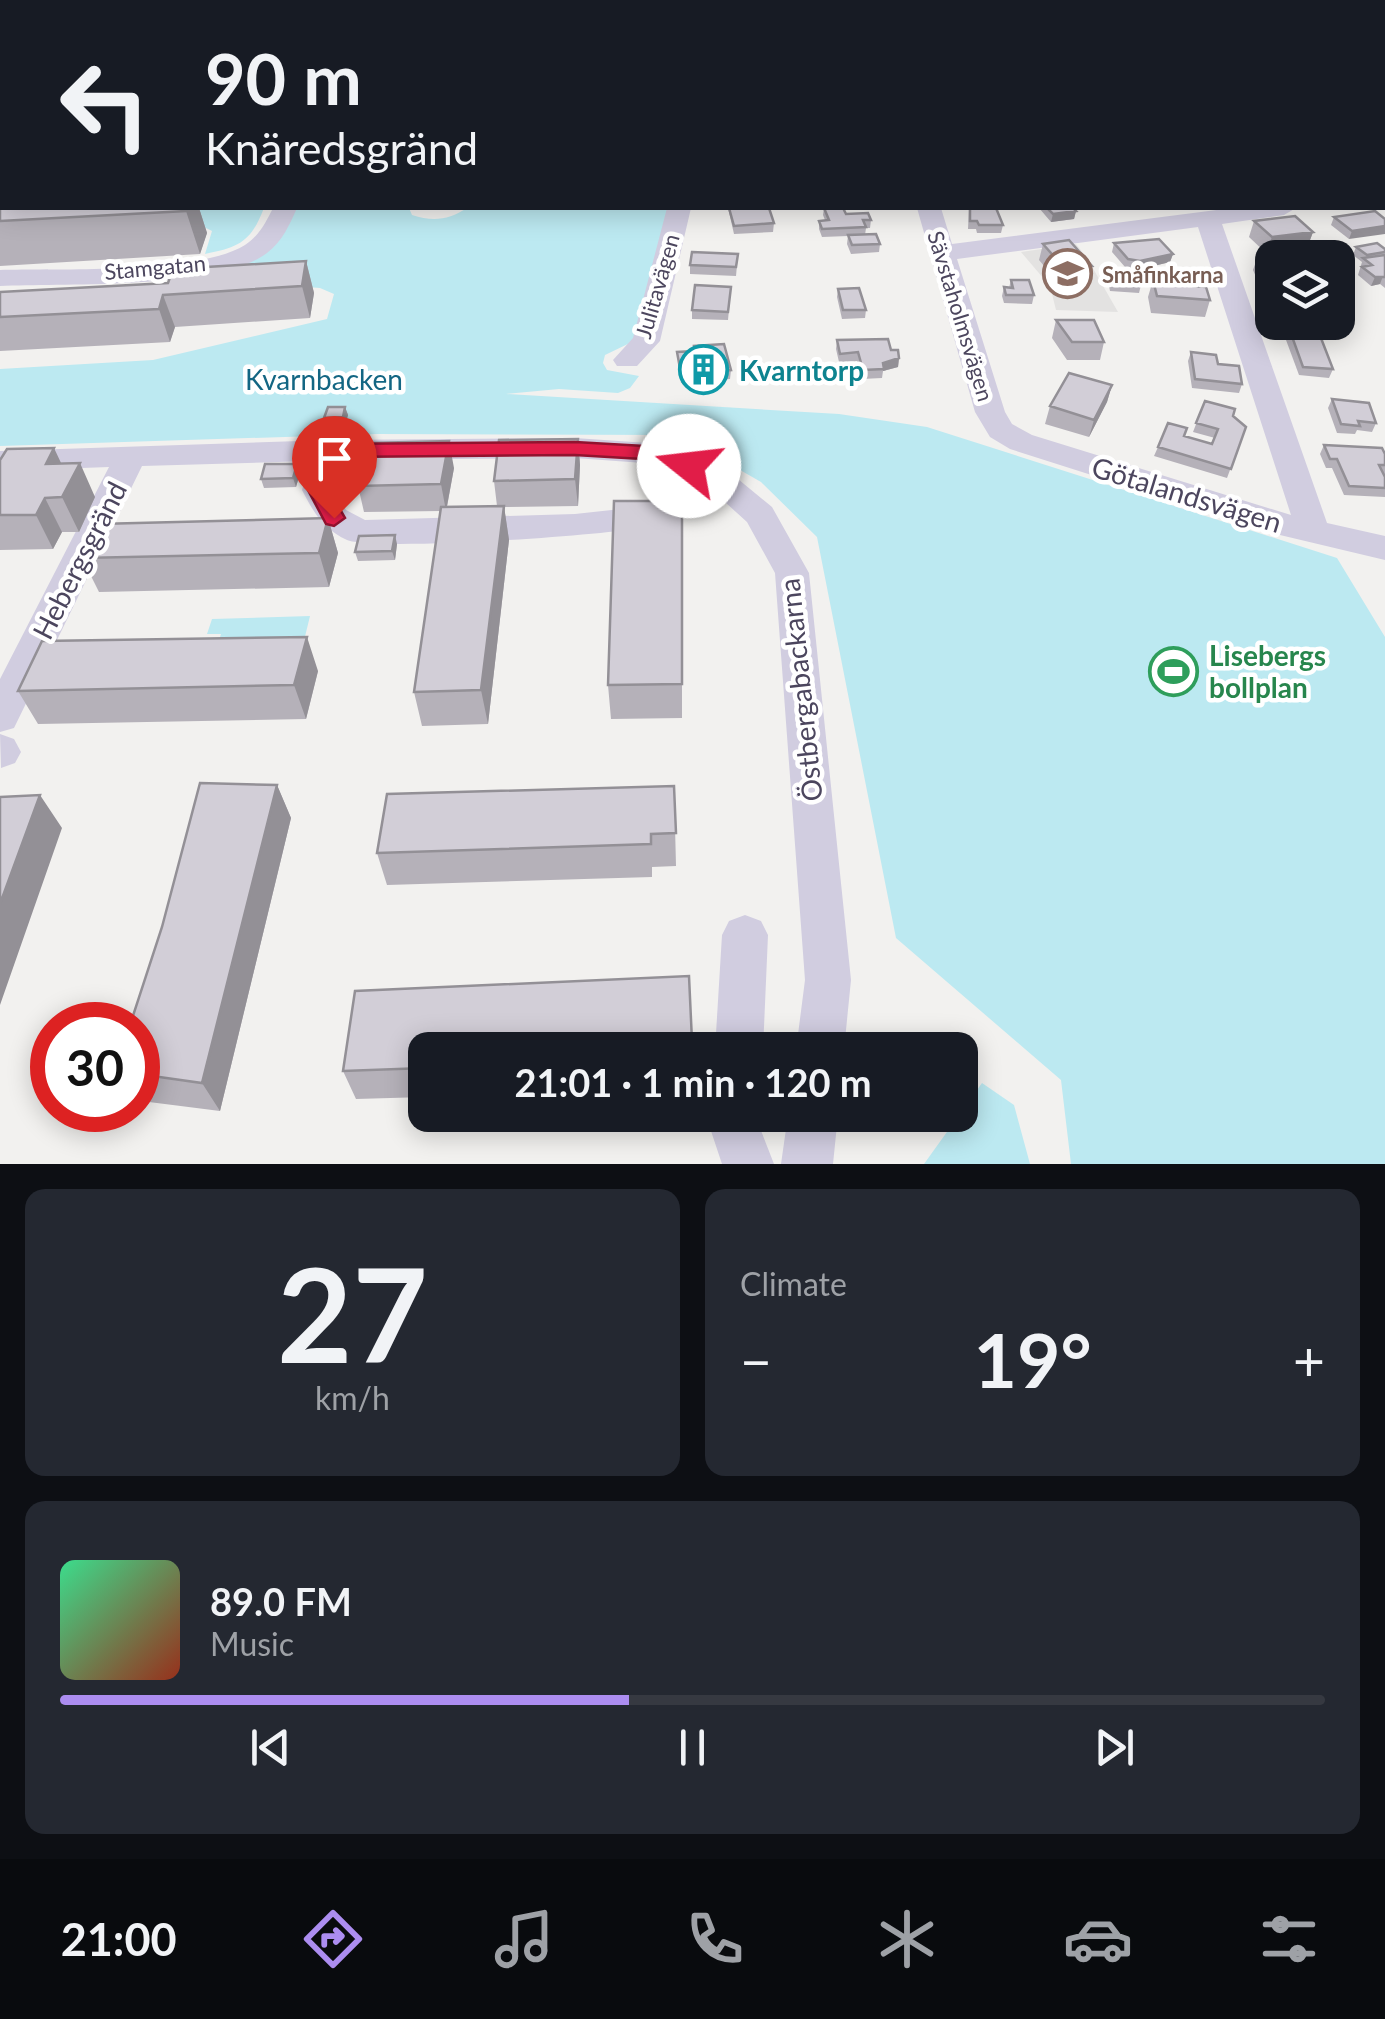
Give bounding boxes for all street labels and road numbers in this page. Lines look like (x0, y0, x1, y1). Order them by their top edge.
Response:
street label: Sävstaholmsvägen (922, 228, 1000, 404)
street label: Julitavägen (629, 231, 685, 341)
street label: Stamgatan (103, 249, 207, 285)
street label: Götalandsvägen (1088, 449, 1286, 539)
street label: Hebergsgränd (25, 475, 133, 645)
street label: Östbergabackarna (771, 577, 829, 803)

